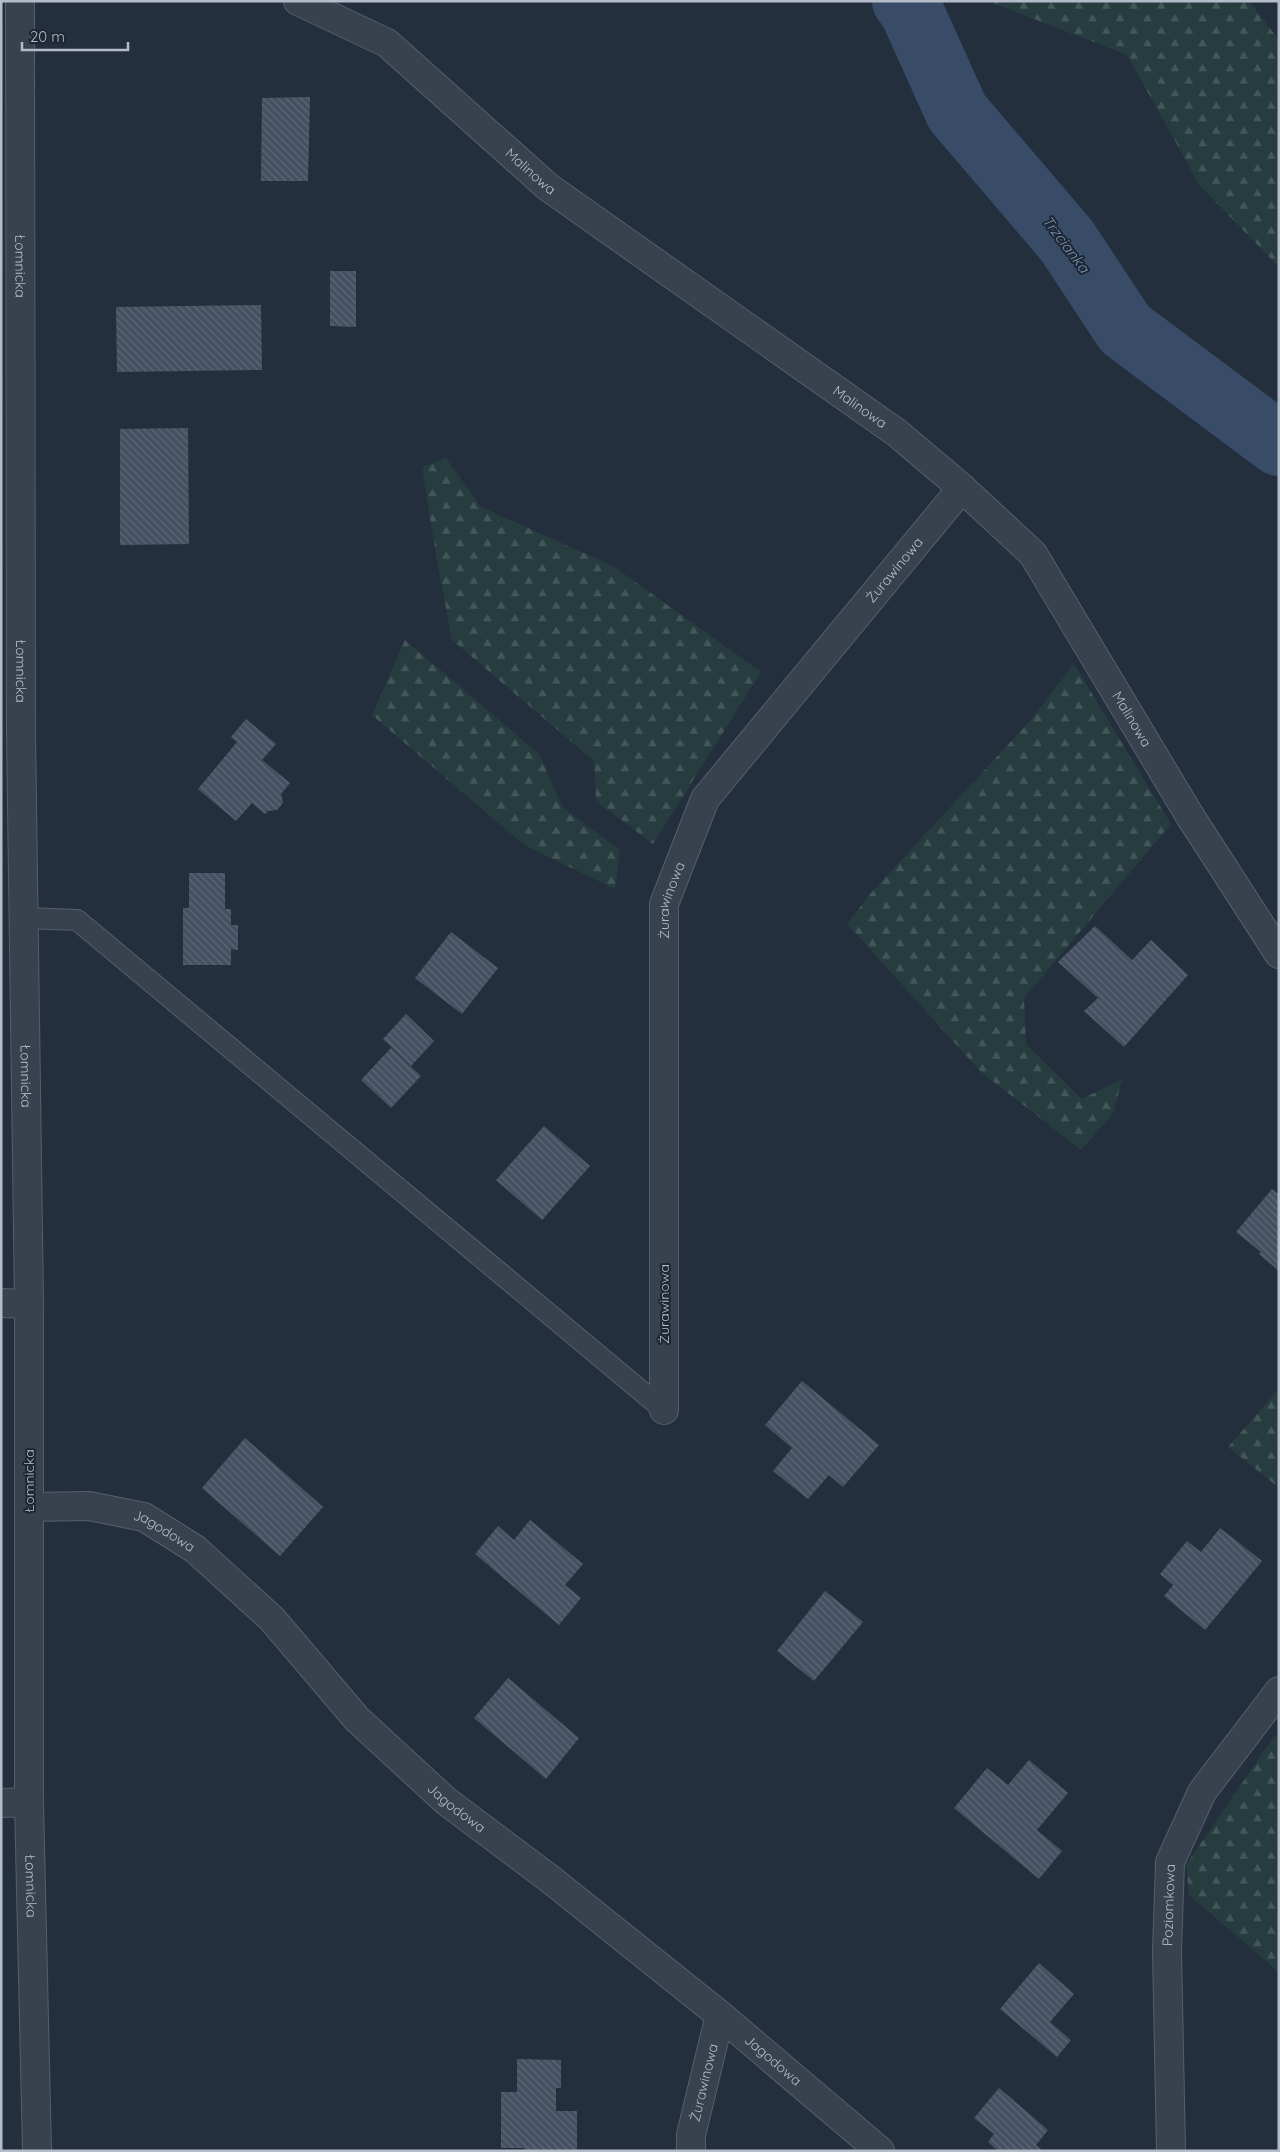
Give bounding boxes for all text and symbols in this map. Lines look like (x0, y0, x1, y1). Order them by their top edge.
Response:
scale bar (22, 20, 129, 52)
text: 20 m (30, 27, 65, 46)
street label: Malinowa (501, 144, 559, 199)
water label: Trzcianka (1038, 212, 1094, 277)
street label: Łomnicka (11, 234, 29, 298)
street label: Malinowa (829, 382, 890, 432)
street label: Żurawinowa (862, 533, 927, 606)
street label: Łomnicka (12, 639, 30, 703)
street label: Malinowa (1108, 688, 1156, 750)
street label: Żurawinowa (654, 859, 689, 939)
street label: Łomnicka (16, 1044, 35, 1108)
street label: Żurawinowa (655, 1264, 673, 1344)
street label: Łomnicka (20, 1449, 38, 1513)
street label: Jagodowa (132, 1506, 198, 1556)
street label: Jagodowa (423, 1779, 489, 1836)
street label: Łomnicka (21, 1854, 41, 1918)
street label: Poziomkowa (1158, 1864, 1179, 1946)
street label: Jagodowa (741, 2031, 805, 2089)
street label: Żurawinowa (686, 2042, 722, 2123)

